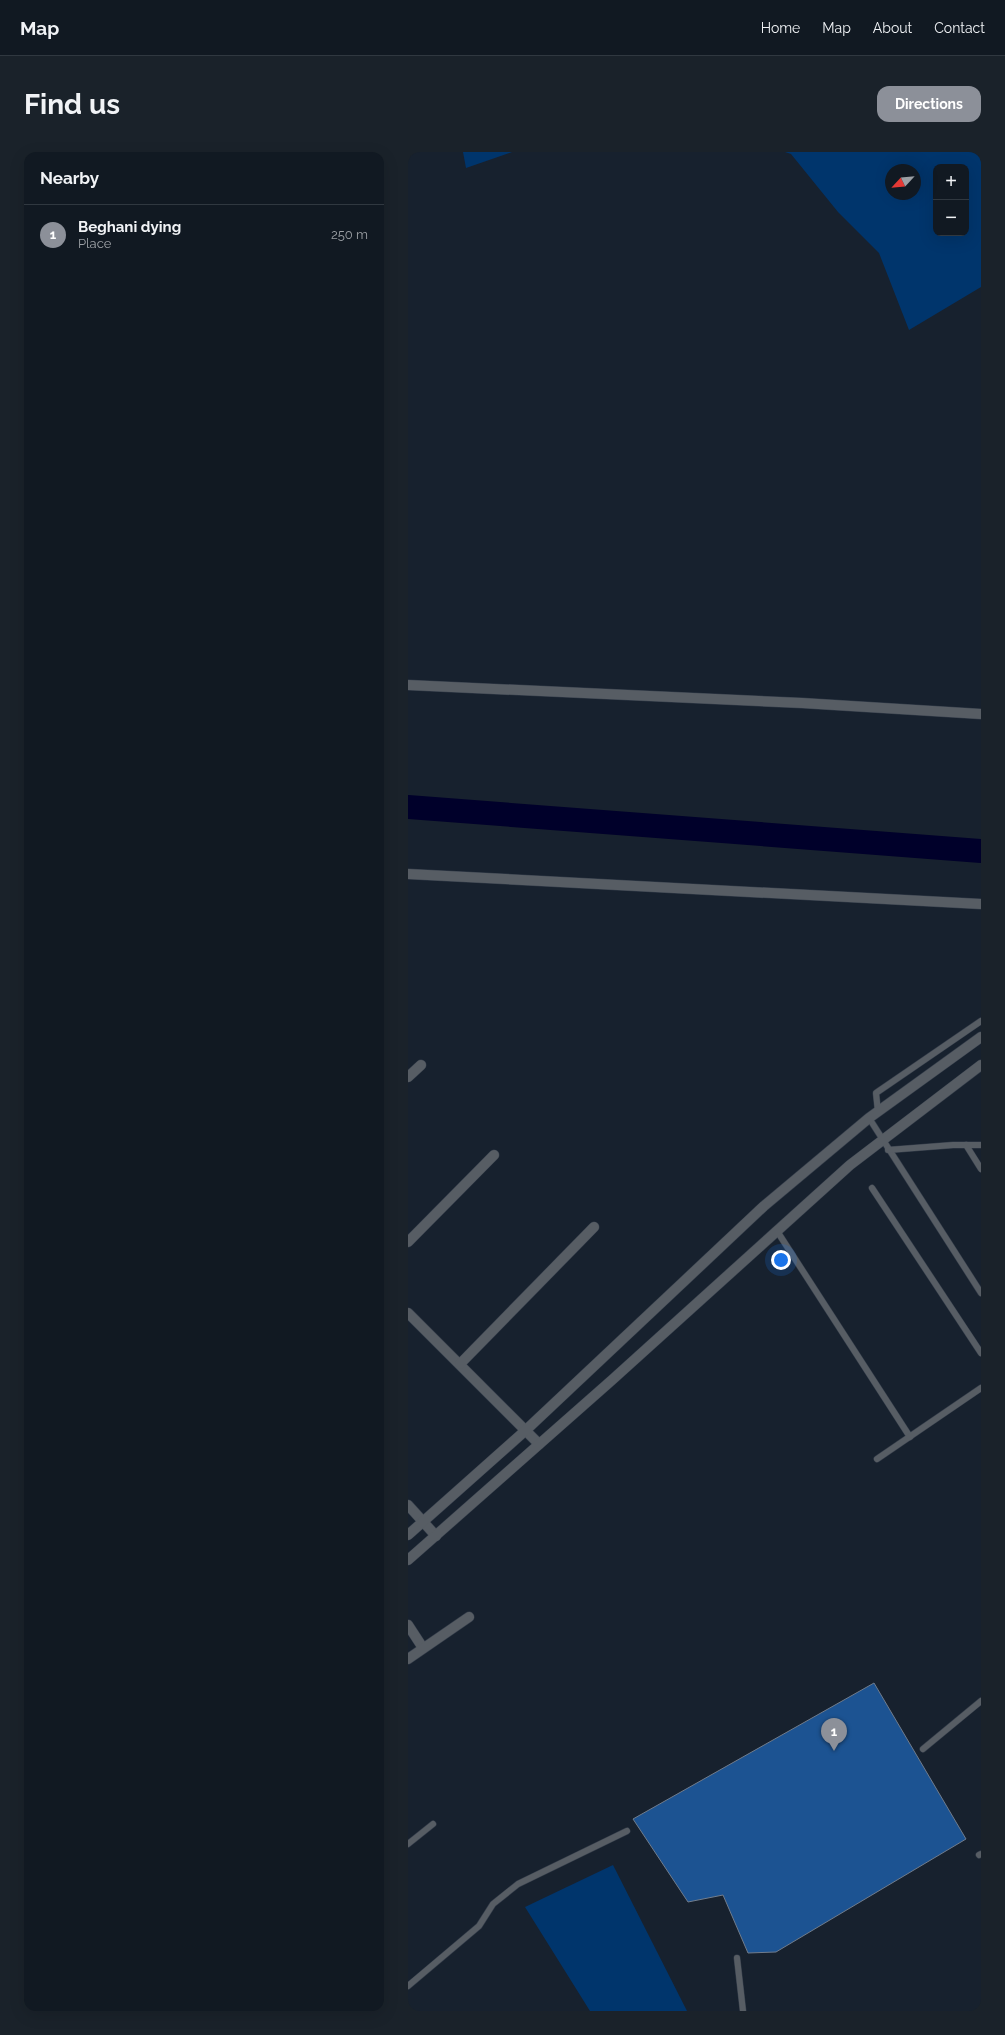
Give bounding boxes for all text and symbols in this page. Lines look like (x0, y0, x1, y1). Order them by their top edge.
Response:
text: Map (20, 17, 59, 39)
text: Home (761, 20, 800, 36)
text: Map (822, 20, 851, 36)
text: About (873, 20, 912, 36)
text: Contact (934, 20, 985, 36)
button: Directions (877, 86, 981, 122)
text: Find us (24, 88, 120, 121)
north arrow (885, 164, 921, 200)
map controls (933, 164, 969, 236)
button: + (933, 164, 969, 200)
text: Nearby (40, 168, 99, 188)
button: − (933, 200, 969, 236)
text: Beghani dying (78, 218, 181, 236)
text: 1 (50, 227, 56, 242)
text: 250 m (331, 227, 368, 242)
text: Place (78, 236, 111, 251)
your location (771, 1250, 791, 1270)
pin: 1 (821, 1718, 847, 1751)

